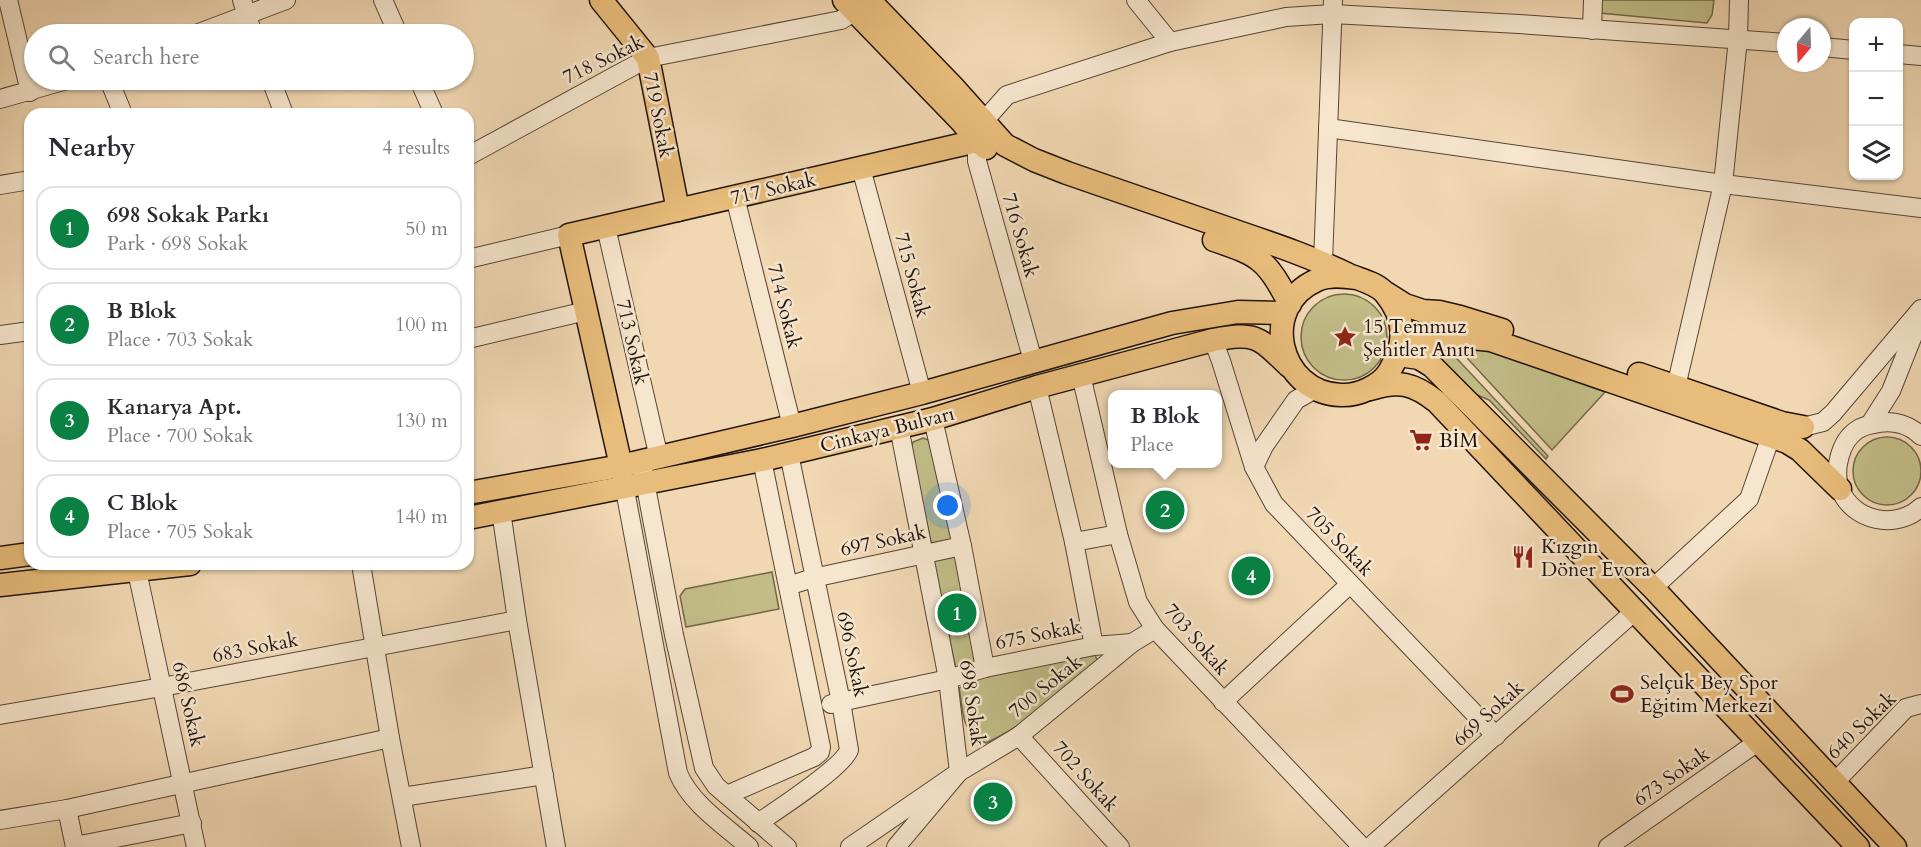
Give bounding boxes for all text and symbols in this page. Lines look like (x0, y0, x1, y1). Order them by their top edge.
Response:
north arrow (1777, 18, 1831, 72)
map controls (1849, 18, 1903, 180)
button: + (1849, 18, 1903, 72)
search box (24, 24, 474, 90)
street label: 718 Sokak (558, 28, 648, 91)
icon: search (45, 41, 78, 74)
text: Search here (93, 42, 200, 72)
street label: 719 Sokak (637, 70, 680, 161)
button: − (1849, 72, 1903, 126)
button: layers (1849, 126, 1903, 180)
text: Nearby (48, 130, 136, 165)
text: 4 results (382, 134, 450, 161)
street label: 717 Sokak (728, 165, 819, 211)
street label: 716 Sokak (996, 190, 1046, 281)
text: 698 Sokak Parkı (107, 200, 269, 230)
text: 1 (64, 215, 75, 242)
text: 50 m (405, 215, 448, 242)
text: Park · 698 Sokak (107, 230, 248, 257)
street label: 715 Sokak (888, 230, 937, 321)
street label: 714 Sokak (761, 261, 808, 352)
text: B Blok (107, 296, 177, 326)
street label: 713 Sokak (610, 297, 656, 388)
text: 2 (64, 311, 75, 338)
text: 100 m (395, 311, 448, 338)
place label: 15 Temmuz Şehitler Anıtı (1363, 313, 1475, 363)
place icon: 15 Temmuz Şehitler Anıtı (1332, 324, 1358, 350)
text: Place · 703 Sokak (107, 326, 254, 353)
popup (1108, 390, 1222, 468)
text: Kanarya Apt. (107, 392, 242, 422)
street label: Cinkaya Bulvarı (817, 400, 957, 459)
text: B Blok (1130, 401, 1200, 431)
text: 3 (64, 407, 75, 434)
text: 130 m (395, 407, 448, 434)
text: Place · 700 Sokak (107, 422, 254, 449)
supermarket icon: BİM (1408, 427, 1434, 453)
place label: BİM (1439, 427, 1478, 454)
text: Place (1130, 431, 1174, 458)
text: C Blok (107, 488, 178, 518)
pin: 2 (1146, 488, 1184, 532)
your location (933, 491, 962, 520)
street label: 705 Sokak (1300, 501, 1380, 582)
text: 4 (64, 503, 75, 530)
text: 140 m (395, 503, 448, 530)
text: Place · 705 Sokak (107, 518, 254, 545)
street label: 697 Sokak (838, 518, 929, 563)
place label: Kızgın Döner Evora (1541, 533, 1651, 583)
restaurant icon: Kızgın Döner Evora (1510, 544, 1536, 570)
pin: 4 (1232, 554, 1270, 598)
pin: 1 (938, 590, 976, 636)
street label: 703 Sokak (1158, 598, 1236, 681)
street label: 696 Sokak (830, 609, 875, 700)
street label: 675 Sokak (993, 613, 1084, 656)
street label: 683 Sokak (210, 626, 301, 669)
street label: 700 Sokak (1003, 648, 1088, 724)
street label: 698 Sokak (953, 658, 992, 748)
street label: 686 Sokak (166, 659, 212, 750)
place label: Selçuk Bey Spor Eğitim Merkezi (1640, 669, 1778, 719)
street label: 669 Sokak (1447, 674, 1530, 753)
sports icon: Selçuk Bey Spor Eğitim Merkezi (1609, 681, 1635, 707)
street label: 640 Sokak (1821, 685, 1902, 765)
street label: 702 Sokak (1046, 735, 1125, 818)
street label: 673 Sokak (1628, 740, 1715, 812)
pin: 3 (974, 780, 1012, 824)

